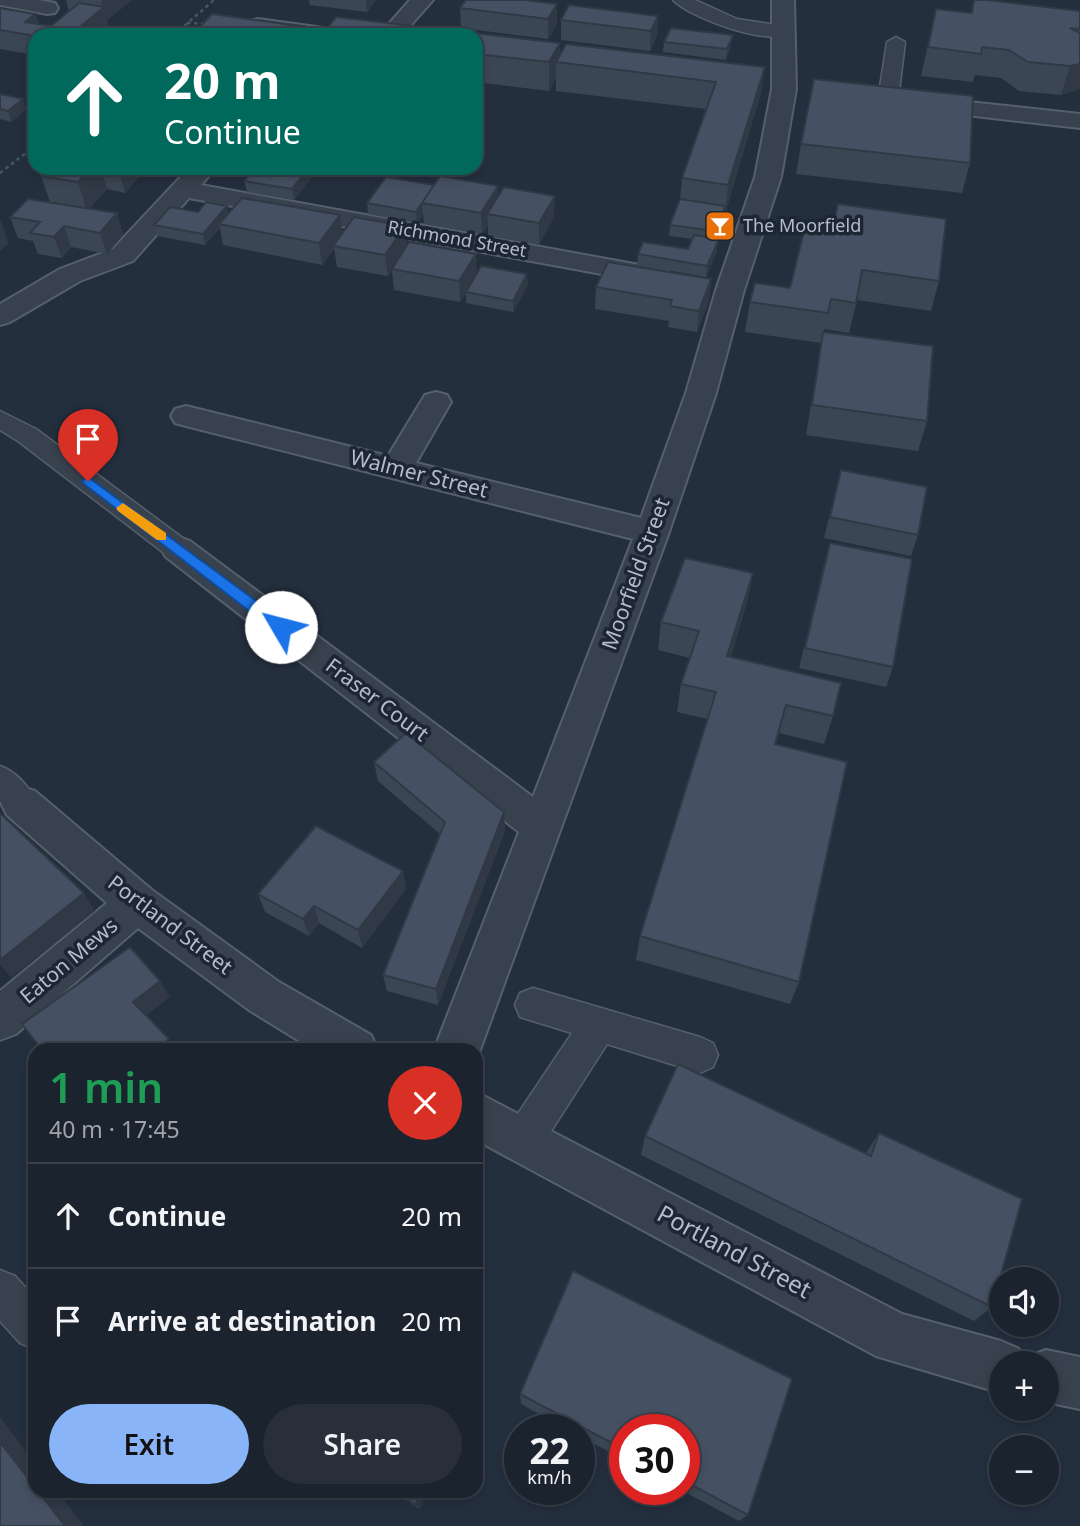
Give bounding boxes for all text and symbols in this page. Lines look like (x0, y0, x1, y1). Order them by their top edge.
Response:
text: 20 m (164, 47, 281, 113)
icon: ahead (49, 56, 140, 147)
text: Continue (164, 110, 301, 153)
bar icon: The Moorfield (703, 209, 737, 243)
place label: The Moorfield (743, 213, 861, 237)
street label: Richmond Street (386, 214, 529, 262)
pin (58, 409, 118, 481)
icon: arrive (69, 420, 107, 458)
street label: Walmer Street (348, 442, 491, 504)
street label: Moorfield Street (595, 493, 676, 654)
position arrow (244, 590, 318, 664)
street label: Fraser Court (320, 651, 435, 747)
street label: Portland Street (103, 868, 239, 980)
street label: Eaton Mews (14, 911, 123, 1009)
text: 1 min (49, 1058, 163, 1115)
button: close (388, 1066, 462, 1140)
text: 40 m · 17:45 (49, 1113, 180, 1145)
street label: Portland Street (652, 1196, 818, 1305)
icon: ahead (49, 1197, 87, 1235)
text: Continue (108, 1198, 226, 1234)
text: 20 m (401, 1198, 462, 1234)
map controls (989, 1267, 1059, 1505)
button: sound (989, 1267, 1059, 1337)
icon: arrive (49, 1302, 87, 1340)
text: Arrive at destination (108, 1303, 377, 1339)
text: 20 m (401, 1303, 462, 1339)
button: + (989, 1351, 1059, 1421)
button: Exit (49, 1404, 249, 1484)
button: Share (263, 1404, 462, 1484)
speed limit sign: 30 (609, 1414, 700, 1505)
text: 22 (529, 1427, 570, 1474)
button: − (989, 1435, 1059, 1505)
text: km/h (527, 1465, 572, 1489)

